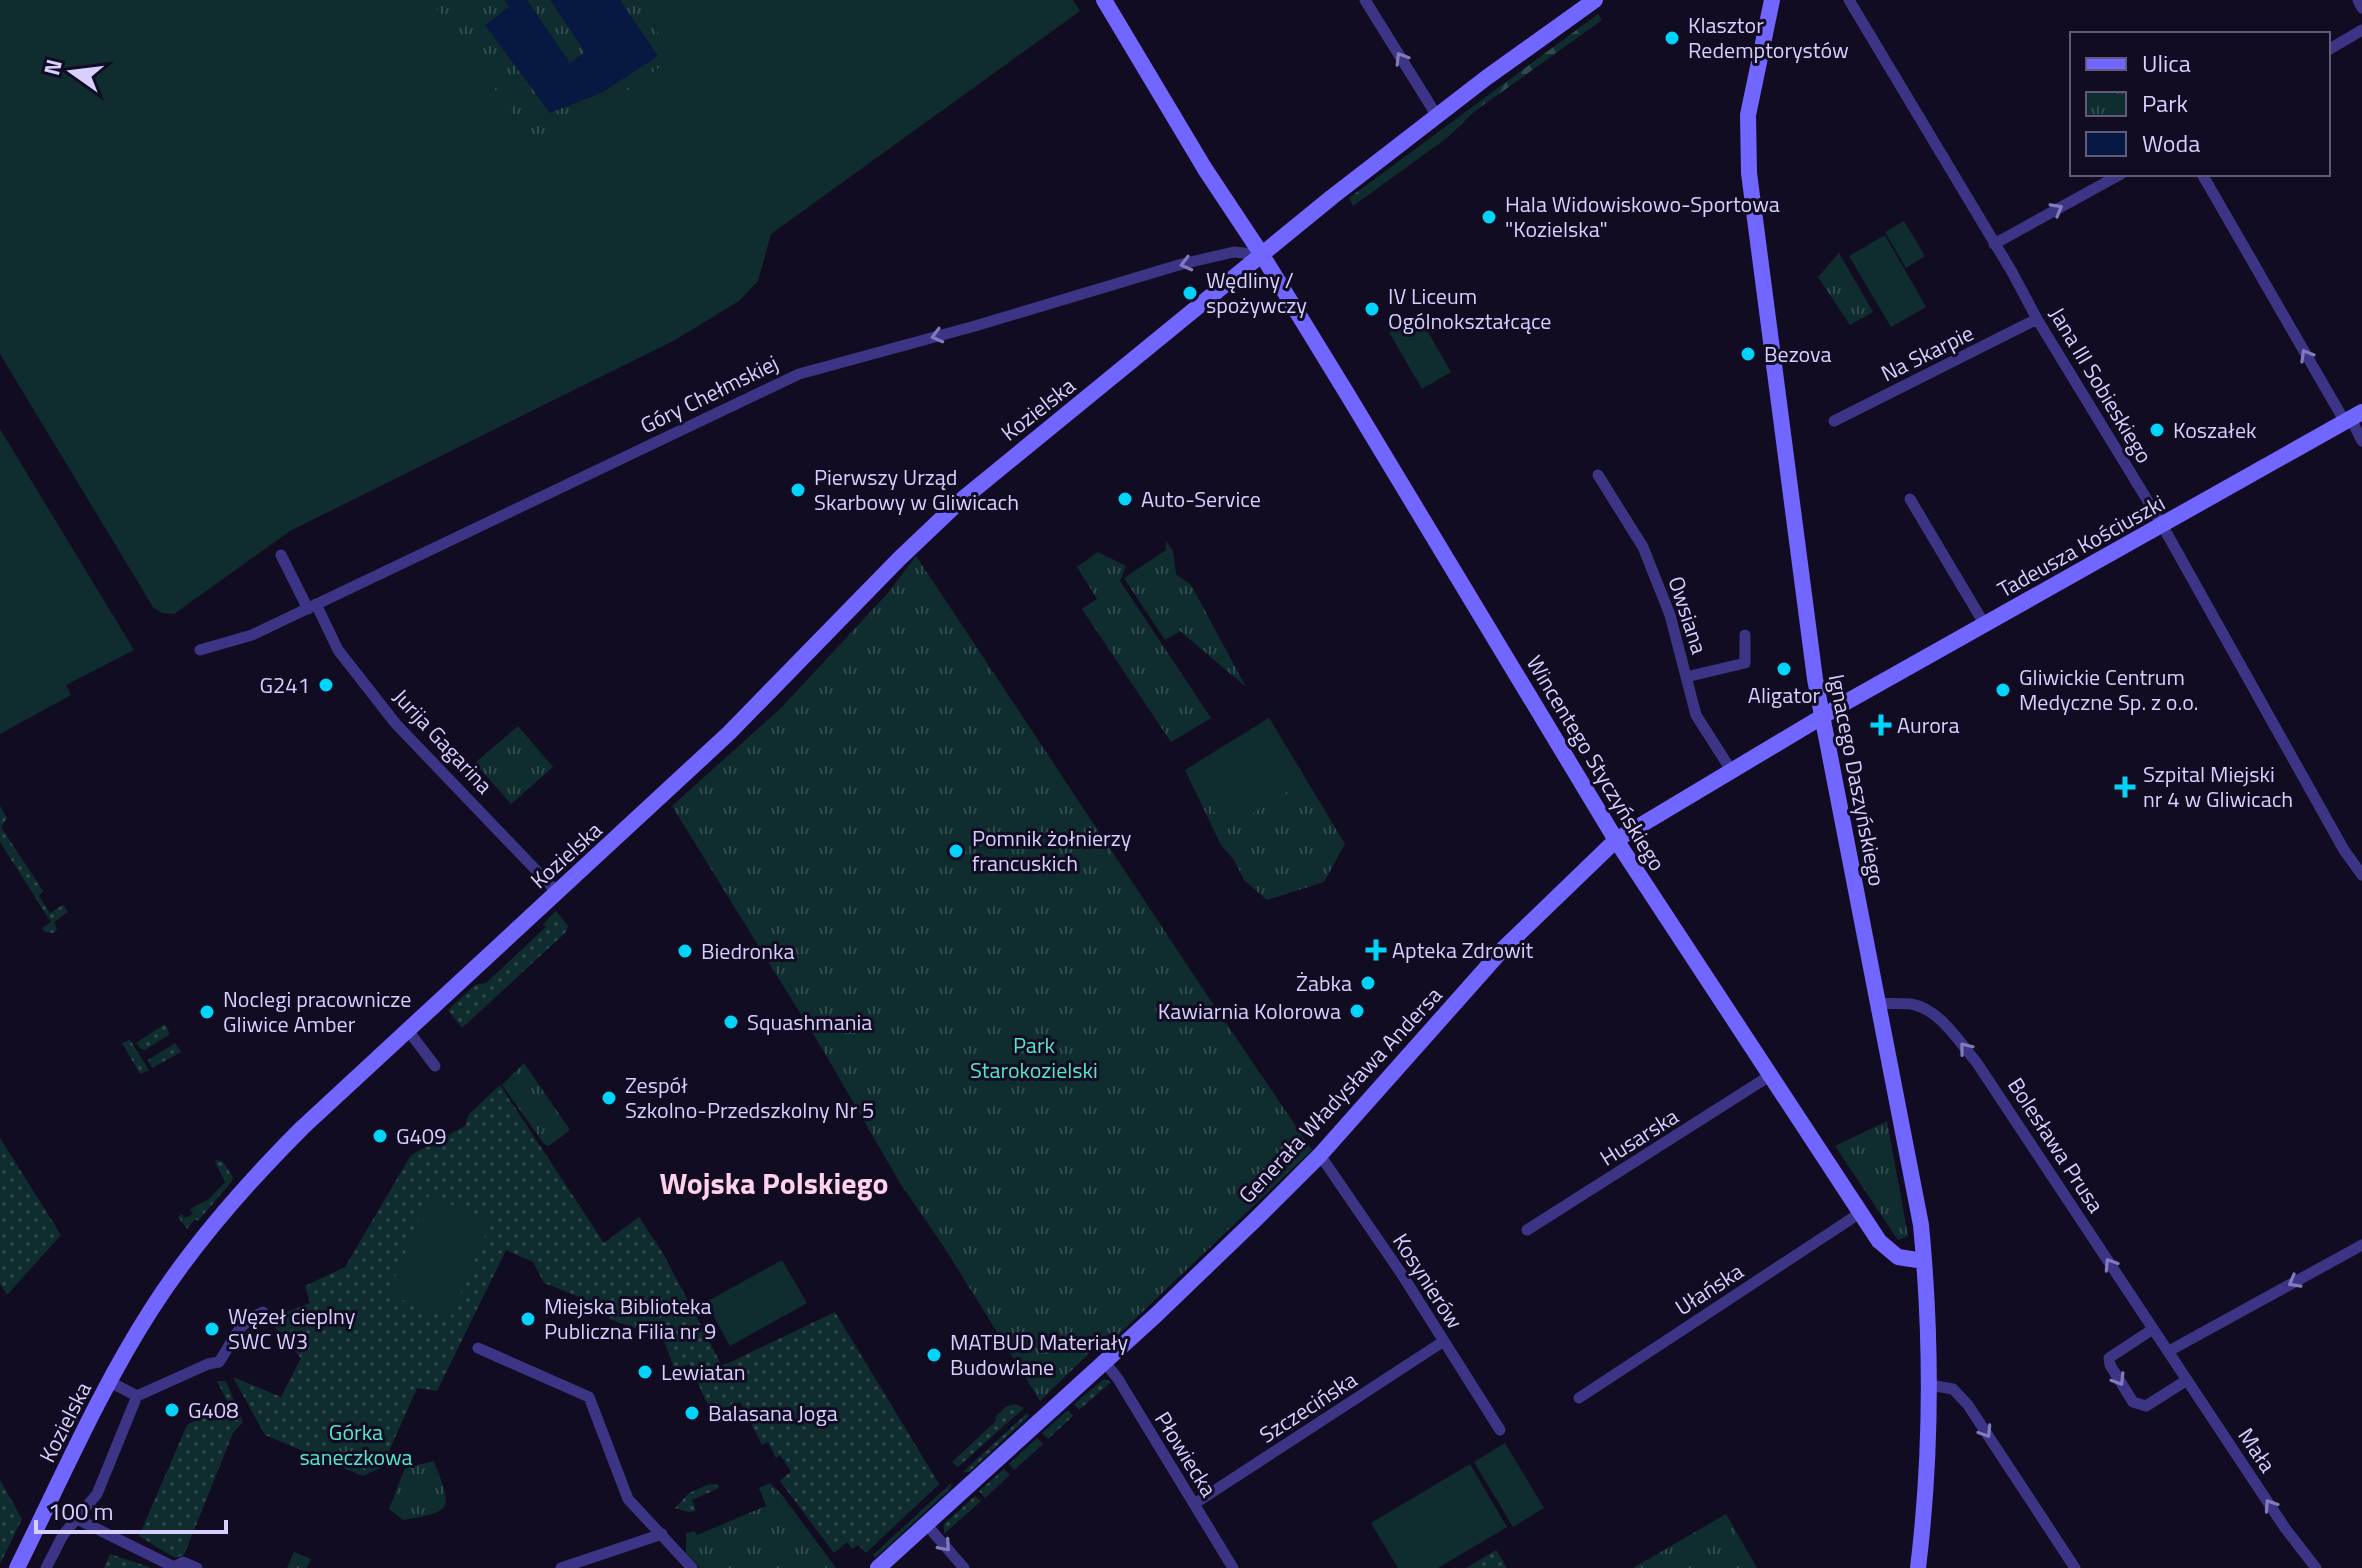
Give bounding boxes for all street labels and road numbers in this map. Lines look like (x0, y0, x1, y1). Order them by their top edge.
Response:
street label: Jana III Sobieskiego (2041, 300, 2161, 470)
street label: Na Skarpie (1875, 316, 1979, 390)
street label: Góry Chełmskiej (634, 346, 784, 442)
street label: Kozielska (993, 369, 1083, 449)
street label: Tadeusza Kościuszki (1991, 486, 2171, 606)
street label: Owsiana (1659, 572, 1717, 658)
street label: Wincentego Styczyńskiego (1518, 649, 1674, 877)
street label: Ignacego Daszyńskiego (1820, 671, 1894, 889)
street label: Jurija Gagarina (385, 681, 501, 801)
street label: Kozielska (522, 813, 610, 897)
street label: Generała Władysława Andersa (1230, 979, 1450, 1211)
street label: Bolesława Prusa (1999, 1071, 2113, 1219)
street label: Husarska (1593, 1099, 1685, 1175)
street label: Kosynierów (1384, 1226, 1472, 1336)
street label: Ułańska (1668, 1254, 1750, 1324)
street label: Szczecińska (1252, 1363, 1364, 1451)
street label: Kozielska (30, 1376, 100, 1468)
street label: Płowiecka (1146, 1405, 1226, 1503)
street label: Mała (2230, 1421, 2284, 1479)

